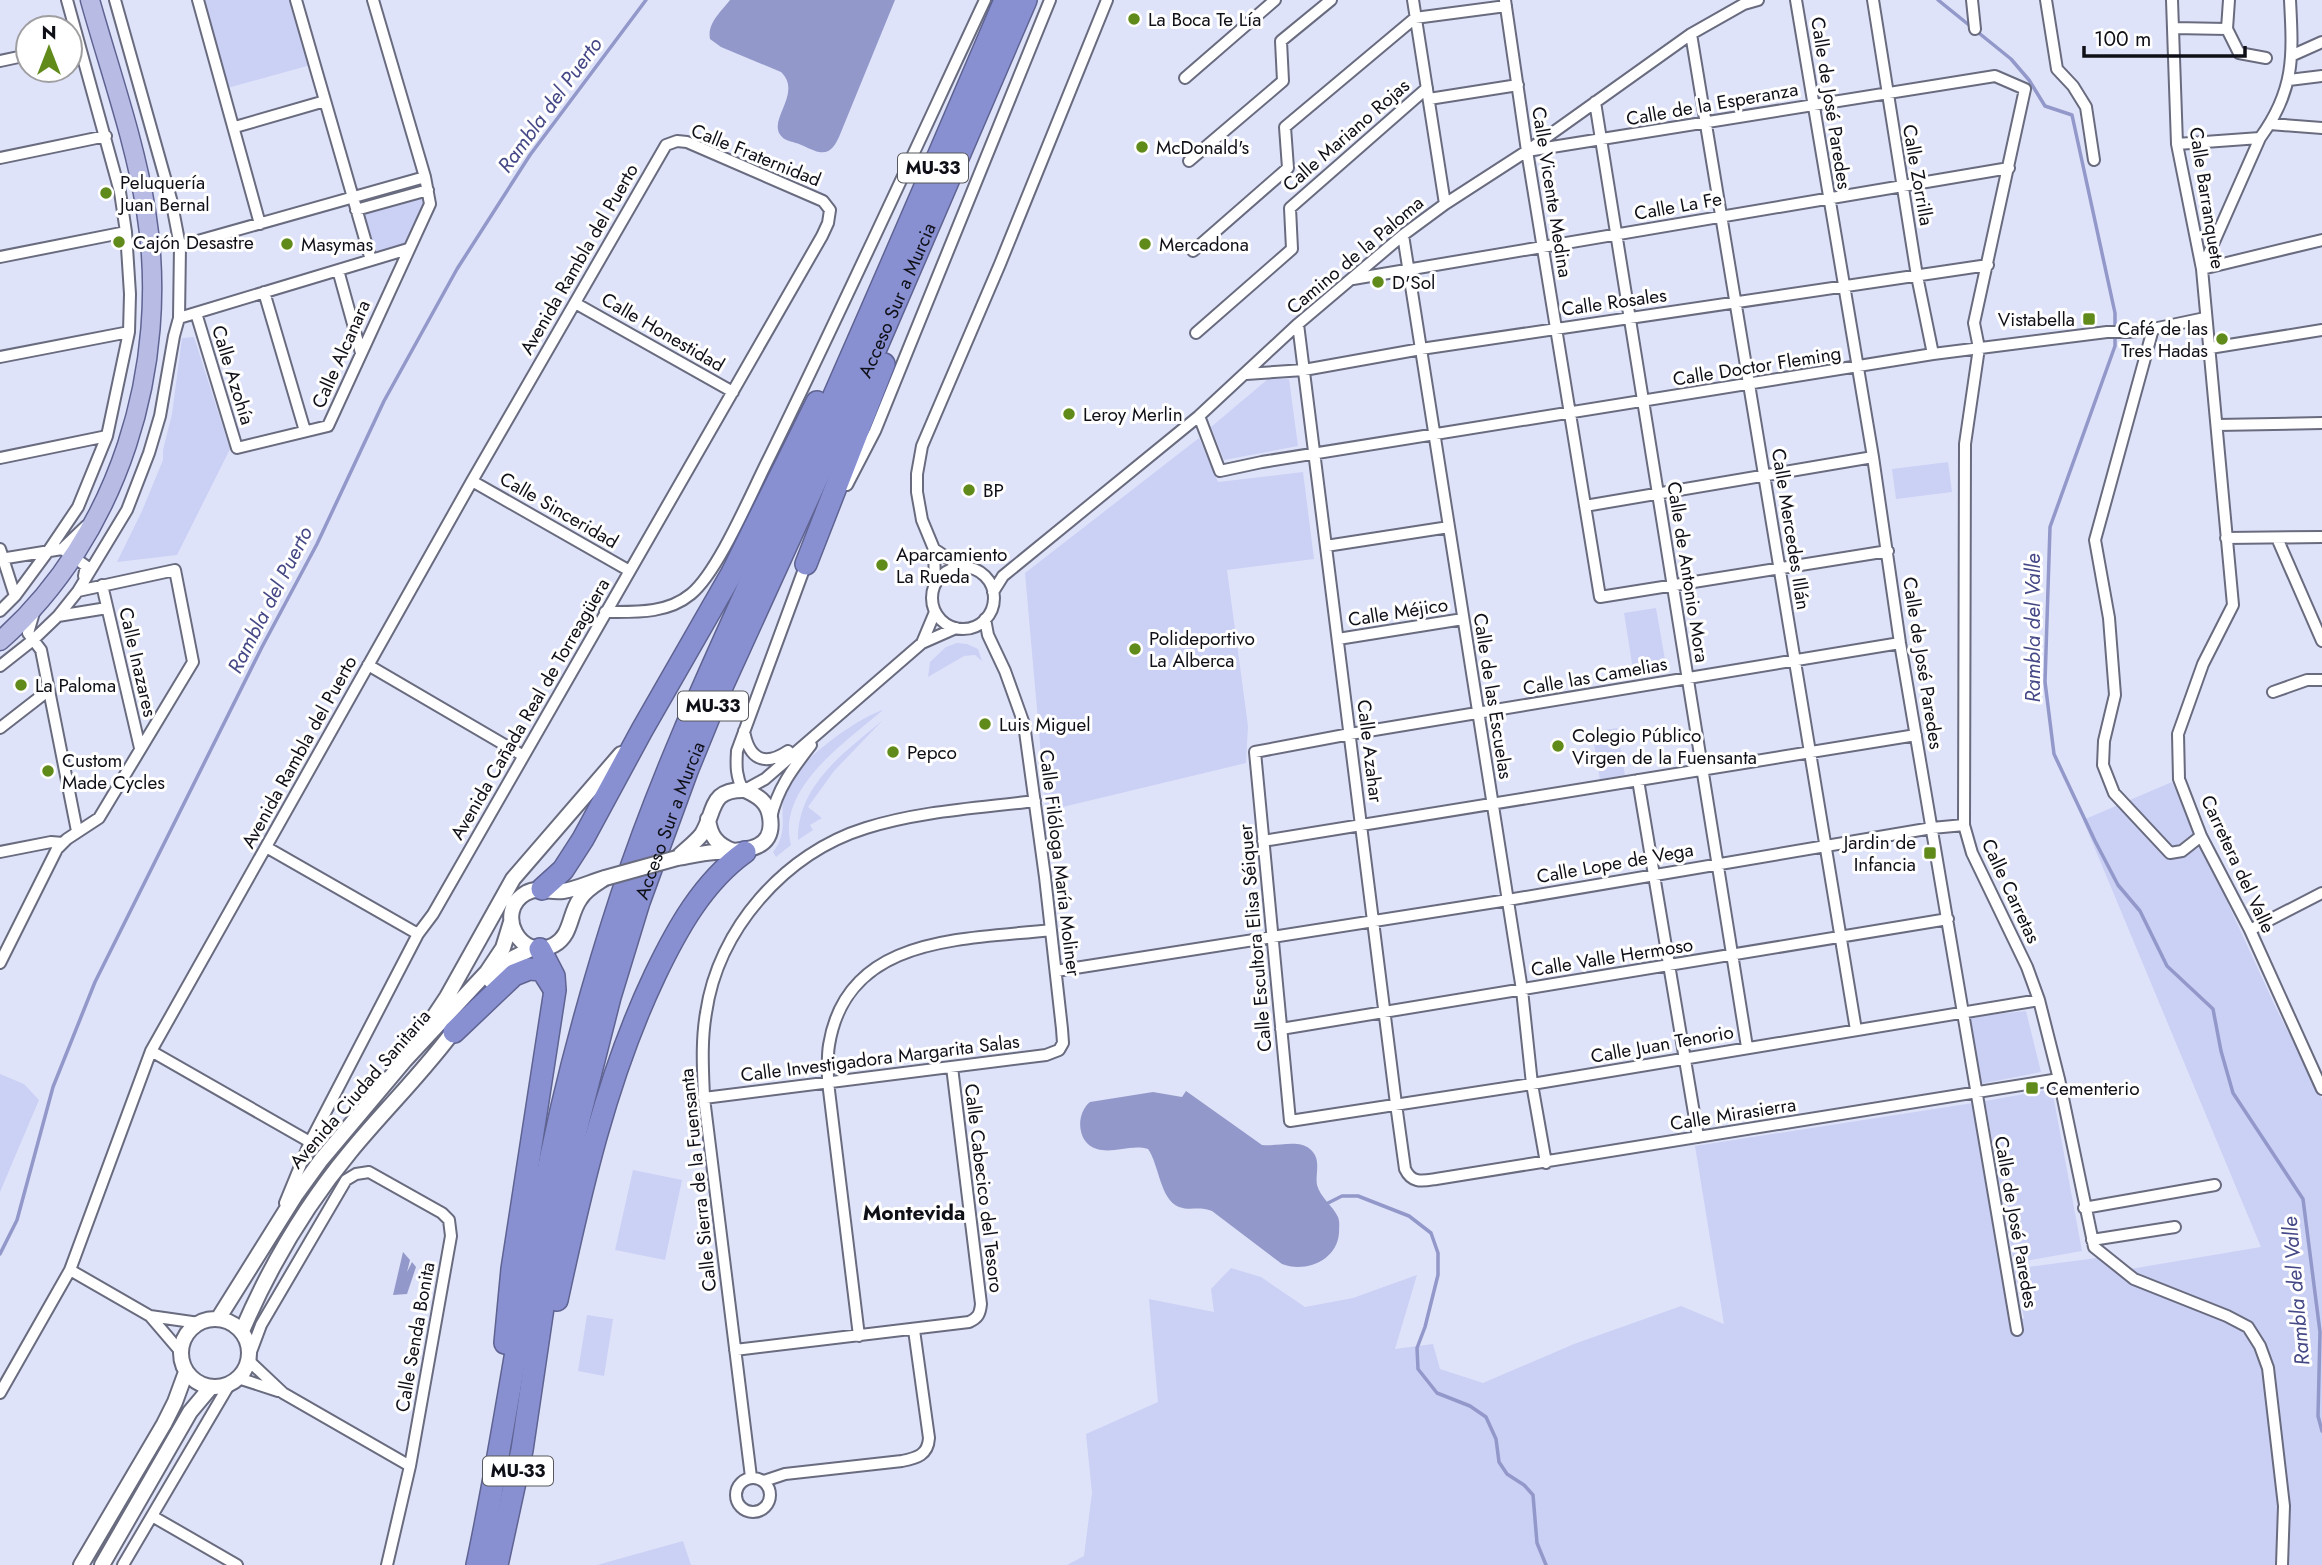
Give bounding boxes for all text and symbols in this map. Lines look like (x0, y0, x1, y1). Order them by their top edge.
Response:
place label: La Boca Te Lía (1148, 6, 1261, 33)
marker: La Boca Te Lía (1126, 11, 1142, 27)
north arrow (14, 14, 84, 84)
scale bar (2084, 14, 2245, 58)
street label: Calle de José Paredes (1804, 15, 1858, 191)
text: N (41, 19, 57, 46)
text: 100 m (2094, 24, 2151, 54)
water label: Rambla del Puerto (490, 31, 610, 179)
street label: Calle Mariano Rojas (1277, 72, 1416, 198)
street label: Calle de la Esperanza (1624, 76, 1800, 132)
street label: Calle Vicente Medina (1525, 105, 1579, 279)
street label: Calle Fraternidad (687, 117, 825, 193)
street label: Calle Zorrilla (1896, 122, 1940, 228)
street label: Calle Barranquete (2182, 125, 2232, 271)
place label: McDonald's (1156, 134, 1250, 161)
marker: McDonald's (1134, 139, 1150, 155)
road number: MU-33 (898, 154, 968, 182)
street label: Avenida Rambla del Puerto (513, 158, 645, 360)
place label: Peluquería Juan Bernal (117, 169, 210, 218)
marker: Peluquería Juan Bernal (98, 185, 114, 201)
street label: Calle La Fe (1632, 185, 1724, 227)
street label: Camino de la Paloma (1281, 190, 1429, 320)
street label: Acceso Sur a Murcia (851, 218, 942, 382)
place label: Cajón Desastre (133, 229, 254, 256)
place label: Masymas (301, 231, 373, 258)
place label: Mercadona (1159, 231, 1249, 258)
marker: Cajón Desastre (111, 234, 127, 250)
marker: Masymas (279, 236, 295, 252)
marker: Mercadona (1137, 236, 1153, 252)
place label: D'Sol (1392, 269, 1436, 296)
marker: D'Sol (1370, 274, 1386, 290)
street label: Calle Rosales (1560, 281, 1669, 323)
street label: Calle Honestidad (596, 286, 730, 378)
street label: Calle Alcanara (305, 295, 377, 413)
place label: Vistabella (1998, 306, 2075, 333)
marker: Vistabella (2081, 311, 2097, 327)
place label: Café de las Tres Hadas (2117, 315, 2208, 364)
street label: Calle Azohía (205, 322, 261, 428)
marker: Café de las Tres Hadas (2214, 331, 2230, 347)
street label: Calle Doctor Fleming (1671, 339, 1843, 393)
place label: Leroy Merlin (1083, 401, 1183, 428)
marker: Leroy Merlin (1061, 406, 1077, 422)
street label: Calle Mercedes Illán (1765, 446, 1817, 612)
street label: Calle Sinceridad (495, 465, 623, 555)
place label: BP (983, 477, 1004, 504)
street label: Calle de Antonio Mora (1660, 480, 1716, 664)
marker: BP (961, 482, 977, 498)
water label: Rambla del Puerto (220, 521, 320, 679)
place label: Aparcamiento La Rueda (896, 541, 1007, 590)
water label: Rambla del Valle (2018, 553, 2048, 703)
marker: Aparcamiento La Rueda (874, 557, 890, 573)
street label: Avenida Cañada Real de Torreagüera (444, 573, 616, 845)
street label: Calle de José Paredes (1896, 575, 1950, 751)
street label: Calle Méjico (1346, 591, 1450, 633)
street label: Calle Inazares (112, 605, 164, 720)
street label: Calle de las Escuelas (1467, 611, 1520, 781)
place label: Polideportivo La Alberca (1149, 625, 1255, 674)
marker: Polideportivo La Alberca (1127, 641, 1143, 657)
street label: Calle las Camelias (1521, 650, 1670, 702)
street label: Avenida Rambla del Puerto (235, 651, 363, 853)
place label: La Paloma (35, 672, 116, 699)
marker: La Paloma (13, 677, 29, 693)
road number: MU-33 (678, 692, 748, 720)
street label: Calle Azahar (1350, 698, 1390, 804)
place label: Luis Miguel (999, 711, 1091, 738)
marker: Luis Miguel (977, 716, 993, 732)
place label: Colegio Público Virgen de la Fuensanta (1572, 722, 1757, 771)
street label: Acceso Sur a Murcia (628, 737, 711, 903)
marker: Colegio Público Virgen de la Fuensanta (1550, 738, 1566, 754)
place label: Pepco (907, 739, 957, 766)
marker: Pepco (885, 744, 901, 760)
place label: Custom Made Cycles (62, 747, 165, 796)
street label: Calle Filóloga María Moliner (1033, 748, 1087, 978)
marker: Custom Made Cycles (40, 763, 56, 779)
street label: Carretera del Valle (2194, 791, 2282, 938)
street label: Calle Escultora Elisa Séiquer (1232, 822, 1278, 1053)
place label: Jardin de Infancia (1841, 829, 1916, 878)
street label: Calle Carretas (1975, 834, 2047, 948)
street label: Calle Lope de Vega (1535, 836, 1695, 890)
marker: Jardin de Infancia (1922, 845, 1938, 861)
street label: Calle Valle Hermoso (1529, 931, 1695, 983)
street label: Avenida Ciudad Sanitaria (283, 1003, 437, 1175)
street label: Calle Juan Tenorio (1588, 1018, 1736, 1070)
street label: Calle Investigadora Margarita Salas (739, 1027, 1021, 1089)
street label: Calle Sierra de la Fuensanta (673, 1067, 723, 1293)
place label: Cementerio (2046, 1075, 2140, 1102)
marker: Cementerio (2024, 1080, 2040, 1096)
street label: Calle Cabecico del Tesoro (958, 1082, 1010, 1294)
street label: Calle Mirasierra (1668, 1091, 1798, 1137)
street label: Calle de José Paredes (1988, 1134, 2044, 1310)
district label: Montevida (863, 1198, 965, 1228)
water label: Rambla del Valle (2275, 1215, 2317, 1367)
street label: Calle Senda Bonita (389, 1260, 441, 1414)
road number: MU-33 (483, 1456, 553, 1486)

